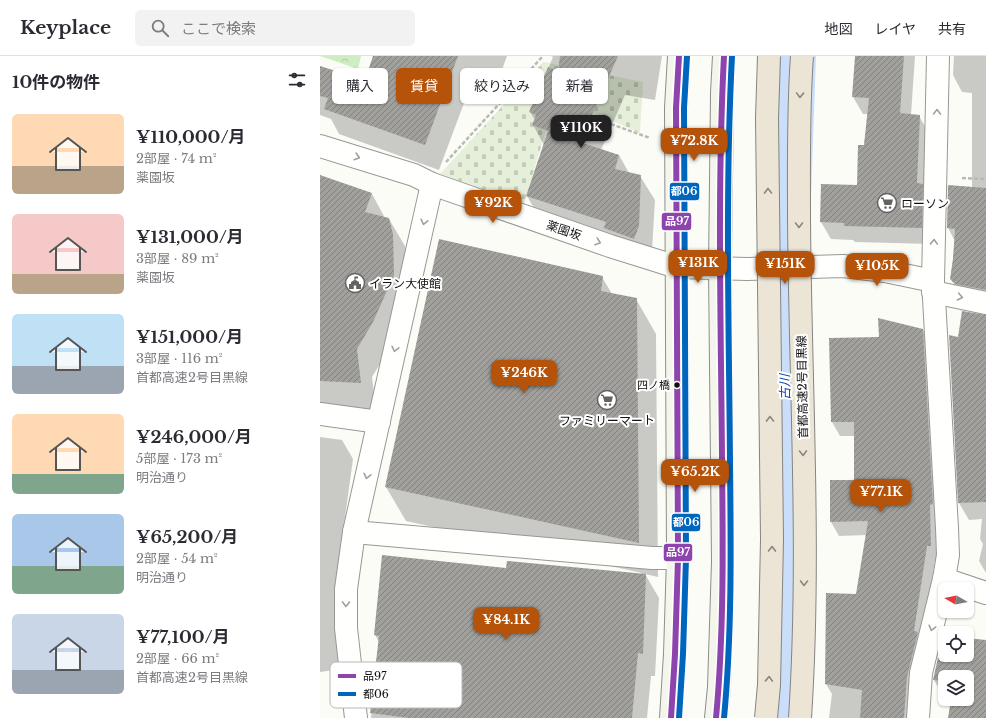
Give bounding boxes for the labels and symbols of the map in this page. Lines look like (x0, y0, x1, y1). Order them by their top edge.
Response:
one-way arrow (796, 92, 804, 98)
one-way arrow (932, 109, 941, 115)
pin: ¥110K (553, 115, 609, 149)
pin: ¥72.8K (661, 128, 727, 162)
one-way arrow (354, 152, 361, 161)
line badge: 都06 (669, 182, 700, 201)
text: 都06 (671, 184, 697, 198)
one-way arrow (764, 188, 772, 194)
pin: ¥92K (469, 190, 517, 224)
supermarket icon: ローソン (876, 192, 898, 214)
place label: ローソン (901, 196, 949, 211)
line badge: 品97 (661, 212, 692, 231)
text: 品97 (665, 214, 689, 228)
street label: 薬園坂 (545, 217, 583, 243)
one-way arrow (420, 219, 428, 226)
one-way arrow (795, 222, 803, 228)
one-way arrow (595, 238, 602, 246)
one-way arrow (929, 239, 938, 245)
pin: ¥131K (670, 250, 726, 284)
pin: ¥151K (757, 251, 813, 285)
pin: ¥105K (849, 253, 905, 287)
public building icon: イラン大使館 (344, 272, 366, 294)
place label: イラン大使館 (369, 276, 441, 291)
one-way arrow (957, 292, 963, 300)
street label: 首都高速2号目黒線 (794, 335, 810, 439)
one-way arrow (392, 346, 400, 352)
pin: ¥246K (496, 360, 552, 394)
water label: 古川 (776, 372, 794, 400)
place label: 四ノ橋 (637, 378, 670, 392)
marker: 四ノ橋 (672, 380, 682, 390)
supermarket icon: ファミリーマート (596, 389, 618, 411)
place label: ファミリーマート (559, 413, 655, 428)
one-way arrow (766, 416, 774, 422)
one-way arrow (799, 450, 807, 456)
pin: ¥65.2K (662, 459, 728, 493)
one-way arrow (363, 473, 371, 479)
pin: ¥77.1K (848, 479, 914, 513)
line badge: 都06 (671, 513, 701, 532)
text: 都06 (673, 515, 699, 529)
line badge: 品97 (663, 543, 693, 562)
text: 品97 (666, 545, 690, 559)
one-way arrow (767, 546, 776, 552)
one-way arrow (800, 580, 808, 586)
north arrow (938, 582, 974, 618)
one-way arrow (342, 601, 350, 607)
pin: ¥84.1K (473, 607, 539, 641)
one-way arrow (928, 625, 937, 632)
legend (330, 662, 462, 708)
text: 品97 (363, 669, 387, 683)
one-way arrow (765, 676, 773, 682)
text: 都06 (363, 687, 389, 701)

